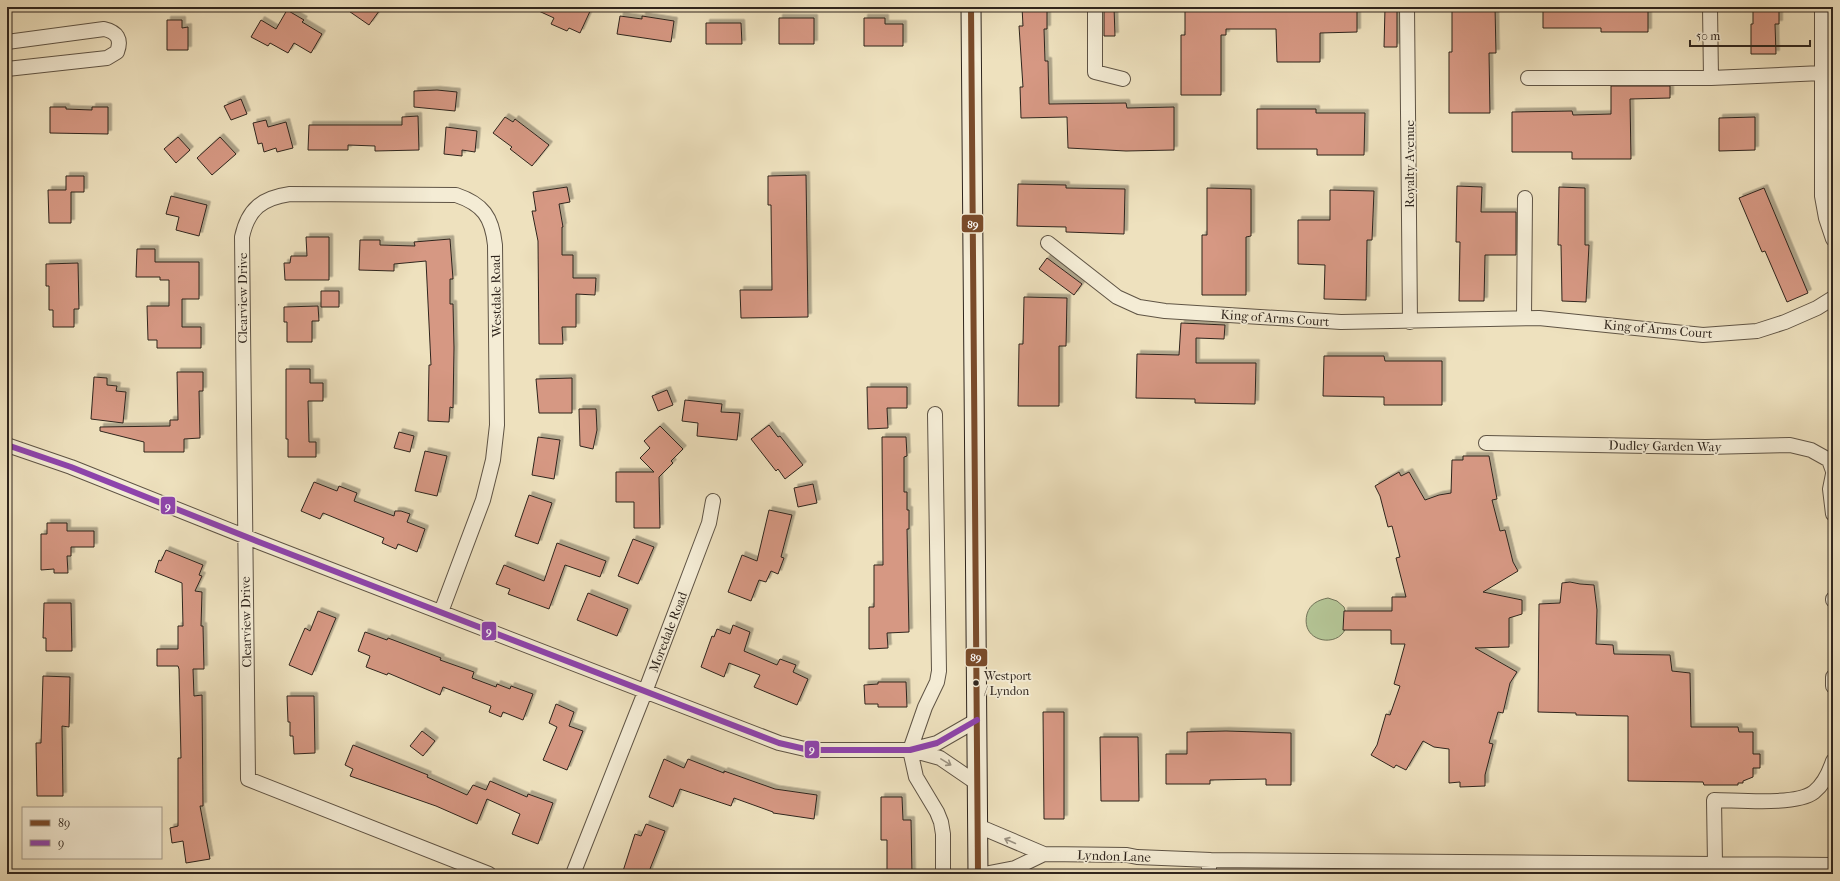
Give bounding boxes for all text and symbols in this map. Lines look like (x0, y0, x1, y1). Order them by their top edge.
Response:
scale bar (1690, 22, 1810, 48)
text: 50 m (1696, 29, 1720, 43)
street label: Royalty Avenue (1402, 119, 1417, 208)
line badge: 89 (961, 214, 984, 233)
text: 89 (967, 218, 979, 231)
street label: Clearview Drive (235, 252, 250, 344)
street label: Westdale Road (488, 254, 504, 338)
street label: King of Arms Court (1220, 307, 1330, 329)
street label: King of Arms Court (1603, 317, 1713, 341)
street label: Dudley Garden Way (1608, 438, 1723, 455)
line badge: 9 (160, 496, 176, 515)
text: 9 (164, 500, 171, 513)
street label: Clearview Drive (238, 576, 254, 668)
street label: Moredale Road (646, 589, 691, 674)
line badge: 9 (481, 621, 497, 641)
text: 9 (485, 625, 492, 638)
line badge: 89 (965, 648, 988, 667)
text: 89 (970, 651, 982, 664)
place label: Westport / Lyndon (983, 669, 1032, 698)
marker: Westport / Lyndon (971, 678, 981, 688)
line badge: 9 (804, 740, 820, 759)
text: 9 (808, 743, 815, 756)
one-way arrow (940, 758, 951, 766)
legend (22, 807, 162, 859)
text: 89 (58, 816, 70, 830)
text: 9 (58, 836, 64, 850)
one-way arrow (1005, 837, 1017, 844)
street label: Lyndon Lane (1077, 847, 1152, 865)

